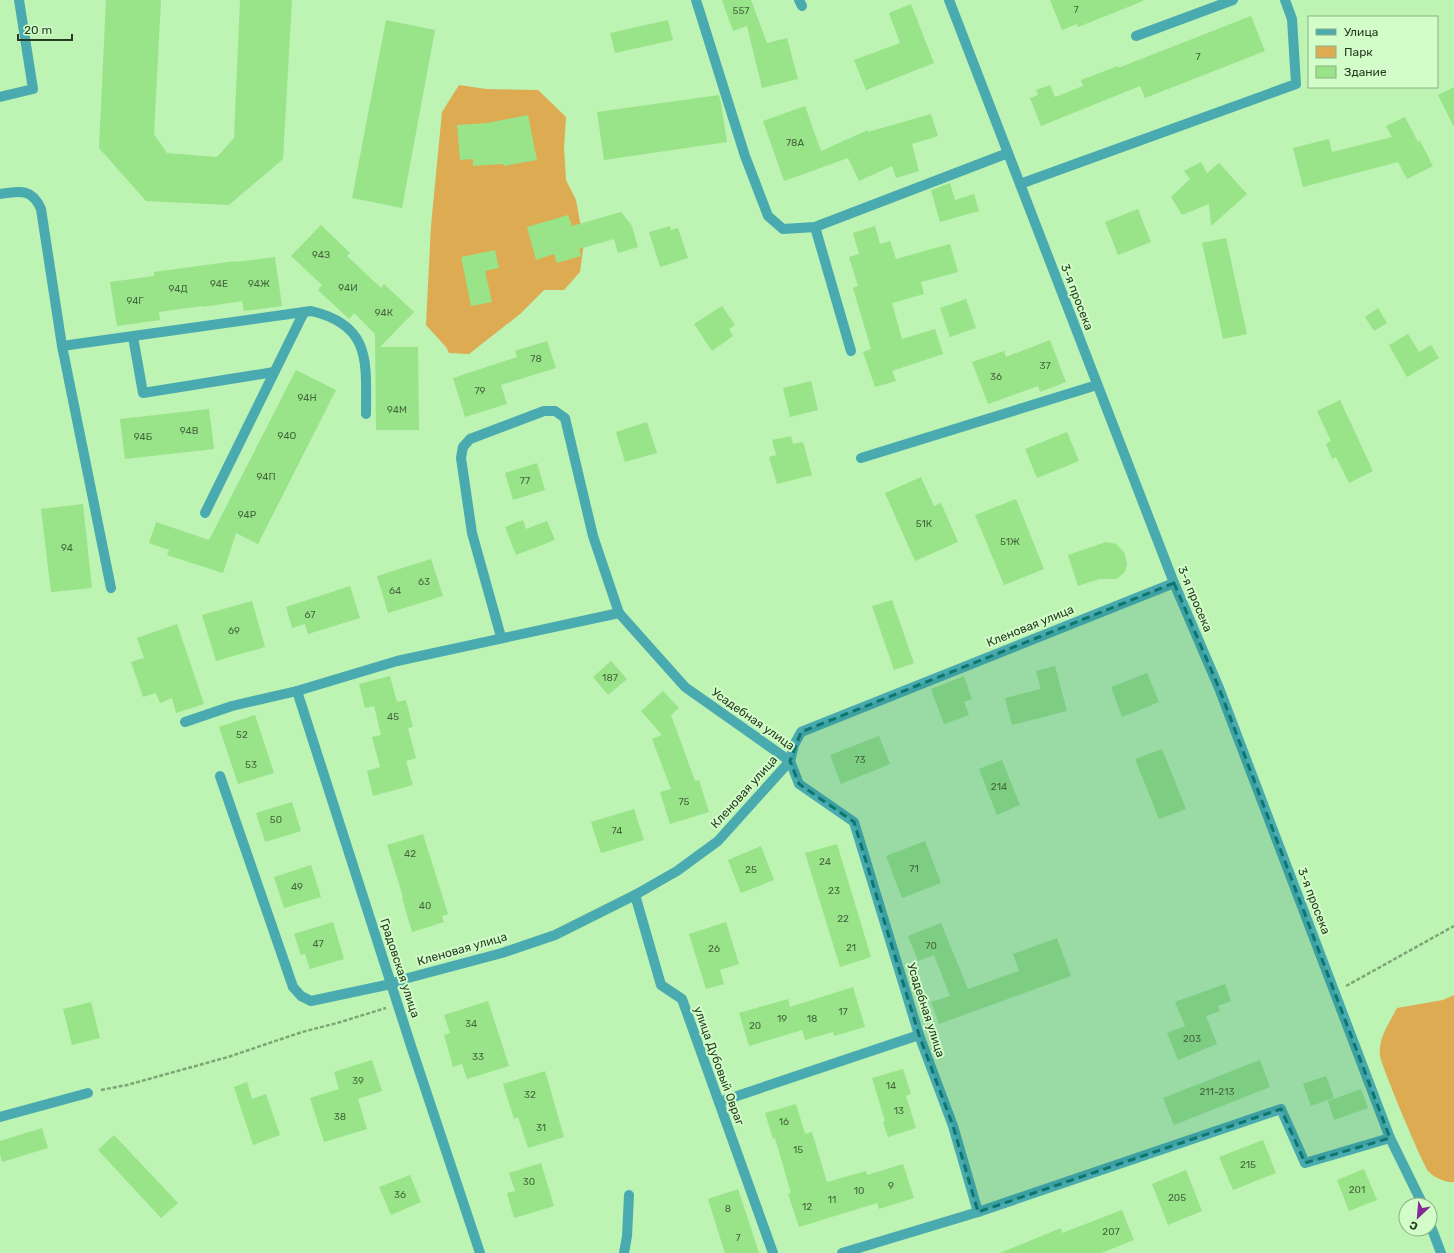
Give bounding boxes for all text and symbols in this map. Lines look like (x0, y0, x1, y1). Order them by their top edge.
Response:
house number: 7 (1073, 4, 1079, 16)
house number: 557 (732, 5, 750, 17)
scale bar (18, 16, 72, 42)
legend (1308, 16, 1438, 88)
text: 20 m (24, 23, 52, 37)
text: Улица (1344, 25, 1378, 39)
text: Парк (1344, 45, 1373, 59)
house number: 7 (1195, 51, 1201, 63)
text: Здание (1344, 65, 1387, 79)
house number: 78А (786, 137, 804, 149)
house number: 94З (312, 249, 330, 261)
street label: 3-я просека (1058, 262, 1096, 332)
house number: 94Е (210, 278, 228, 290)
house number: 94Ж (248, 278, 270, 290)
house number: 94И (338, 282, 358, 294)
house number: 94Д (168, 283, 188, 295)
house number: 94Г (126, 295, 144, 307)
house number: 94К (375, 307, 394, 319)
house number: 78 (530, 353, 542, 365)
house number: 37 (1039, 360, 1051, 372)
house number: 36 (990, 371, 1002, 383)
house number: 79 (474, 385, 486, 397)
house number: 94Н (297, 392, 317, 404)
house number: 94М (387, 404, 407, 416)
house number: 94В (180, 425, 199, 437)
house number: 94О (278, 430, 297, 442)
house number: 94Б (134, 431, 153, 443)
house number: 94П (256, 471, 276, 483)
house number: 77 (520, 475, 530, 487)
house number: 94Р (238, 509, 257, 521)
house number: 51К (916, 518, 933, 530)
house number: 51Ж (1000, 536, 1020, 548)
house number: 94 (61, 542, 73, 554)
street label: 3-я просека (1175, 564, 1215, 634)
house number: 63 (418, 576, 430, 588)
house number: 64 (389, 585, 401, 597)
street label: Кленовая улица (984, 602, 1076, 650)
house number: 67 (305, 609, 315, 621)
house number: 69 (228, 625, 240, 637)
house number: 187 (602, 672, 618, 684)
street label: Усадебная улица (709, 685, 797, 753)
house number: 45 (387, 711, 399, 723)
house number: 52 (236, 729, 248, 741)
street label: Кленовая улица (708, 753, 780, 831)
house number: 73 (854, 754, 866, 766)
house number: 53 (245, 759, 257, 771)
house number: 214 (991, 781, 1007, 793)
house number: 75 (678, 796, 690, 808)
house number: 50 (270, 814, 282, 826)
house number: 74 (612, 825, 623, 837)
house number: 42 (404, 848, 416, 860)
house number: 24 (819, 856, 831, 868)
house number: 71 (909, 863, 919, 875)
house number: 25 (745, 864, 757, 876)
street label: 3-я просека (1295, 866, 1333, 936)
house number: 49 (291, 881, 303, 893)
house number: 23 (828, 885, 840, 897)
house number: 40 (419, 900, 431, 912)
house number: 22 (837, 913, 849, 925)
street label: Градовская улица (377, 917, 423, 1019)
street label: Кленовая улица (415, 929, 509, 969)
house number: 47 (312, 938, 324, 950)
house number: 70 (925, 940, 937, 952)
house number: 21 (846, 942, 856, 954)
house number: 26 (708, 943, 720, 955)
street label: Усадебная улица (904, 961, 948, 1059)
street label: улица Дубовый Овраг (691, 1005, 747, 1128)
house number: 17 (838, 1006, 848, 1018)
house number: 19 (777, 1013, 787, 1025)
house number: 18 (807, 1013, 817, 1025)
house number: 34 (465, 1018, 477, 1030)
house number: 20 (749, 1020, 761, 1032)
house number: 203 (1183, 1033, 1201, 1045)
house number: 33 (472, 1051, 484, 1063)
house number: 39 (352, 1075, 364, 1087)
house number: 14 (886, 1080, 896, 1092)
house number: 211-213 (1199, 1086, 1235, 1098)
house number: 32 (524, 1089, 536, 1101)
house number: 13 (894, 1105, 904, 1117)
house number: 38 (334, 1111, 346, 1123)
house number: 16 (779, 1116, 789, 1128)
house number: 31 (536, 1122, 546, 1134)
house number: 15 (793, 1144, 803, 1156)
house number: 215 (1240, 1159, 1256, 1171)
house number: 30 (523, 1176, 535, 1188)
house number: 9 (888, 1180, 894, 1192)
house number: 201 (1349, 1184, 1365, 1196)
house number: 10 (854, 1185, 864, 1197)
house number: 36 (394, 1189, 406, 1201)
house number: 205 (1168, 1192, 1186, 1204)
house number: 11 (828, 1194, 836, 1206)
north arrow (1398, 1197, 1438, 1237)
house number: 12 (802, 1201, 812, 1213)
house number: 8 (725, 1203, 731, 1215)
text: С (1407, 1218, 1420, 1233)
house number: 207 (1102, 1226, 1120, 1238)
house number: 7 (735, 1232, 741, 1244)

